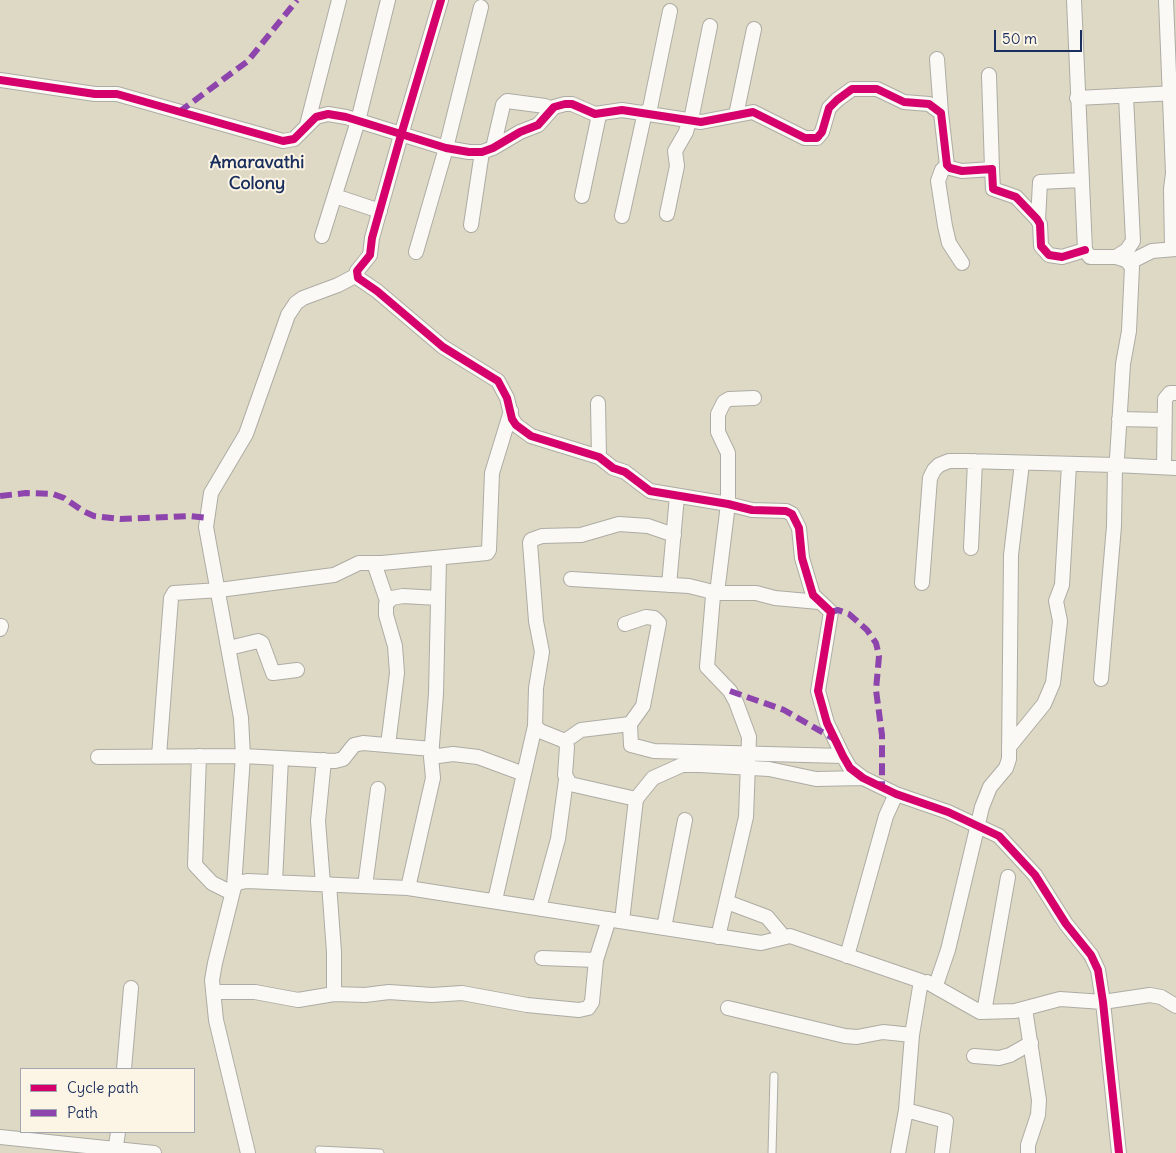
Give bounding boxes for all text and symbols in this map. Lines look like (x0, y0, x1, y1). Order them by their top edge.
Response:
scale bar (996, 20, 1084, 52)
text: 50 m (1002, 29, 1037, 48)
district label: Amaravathi Colony (210, 152, 304, 194)
legend (20, 1068, 195, 1133)
text: Cycle path (67, 1078, 139, 1097)
text: Path (67, 1103, 98, 1122)

